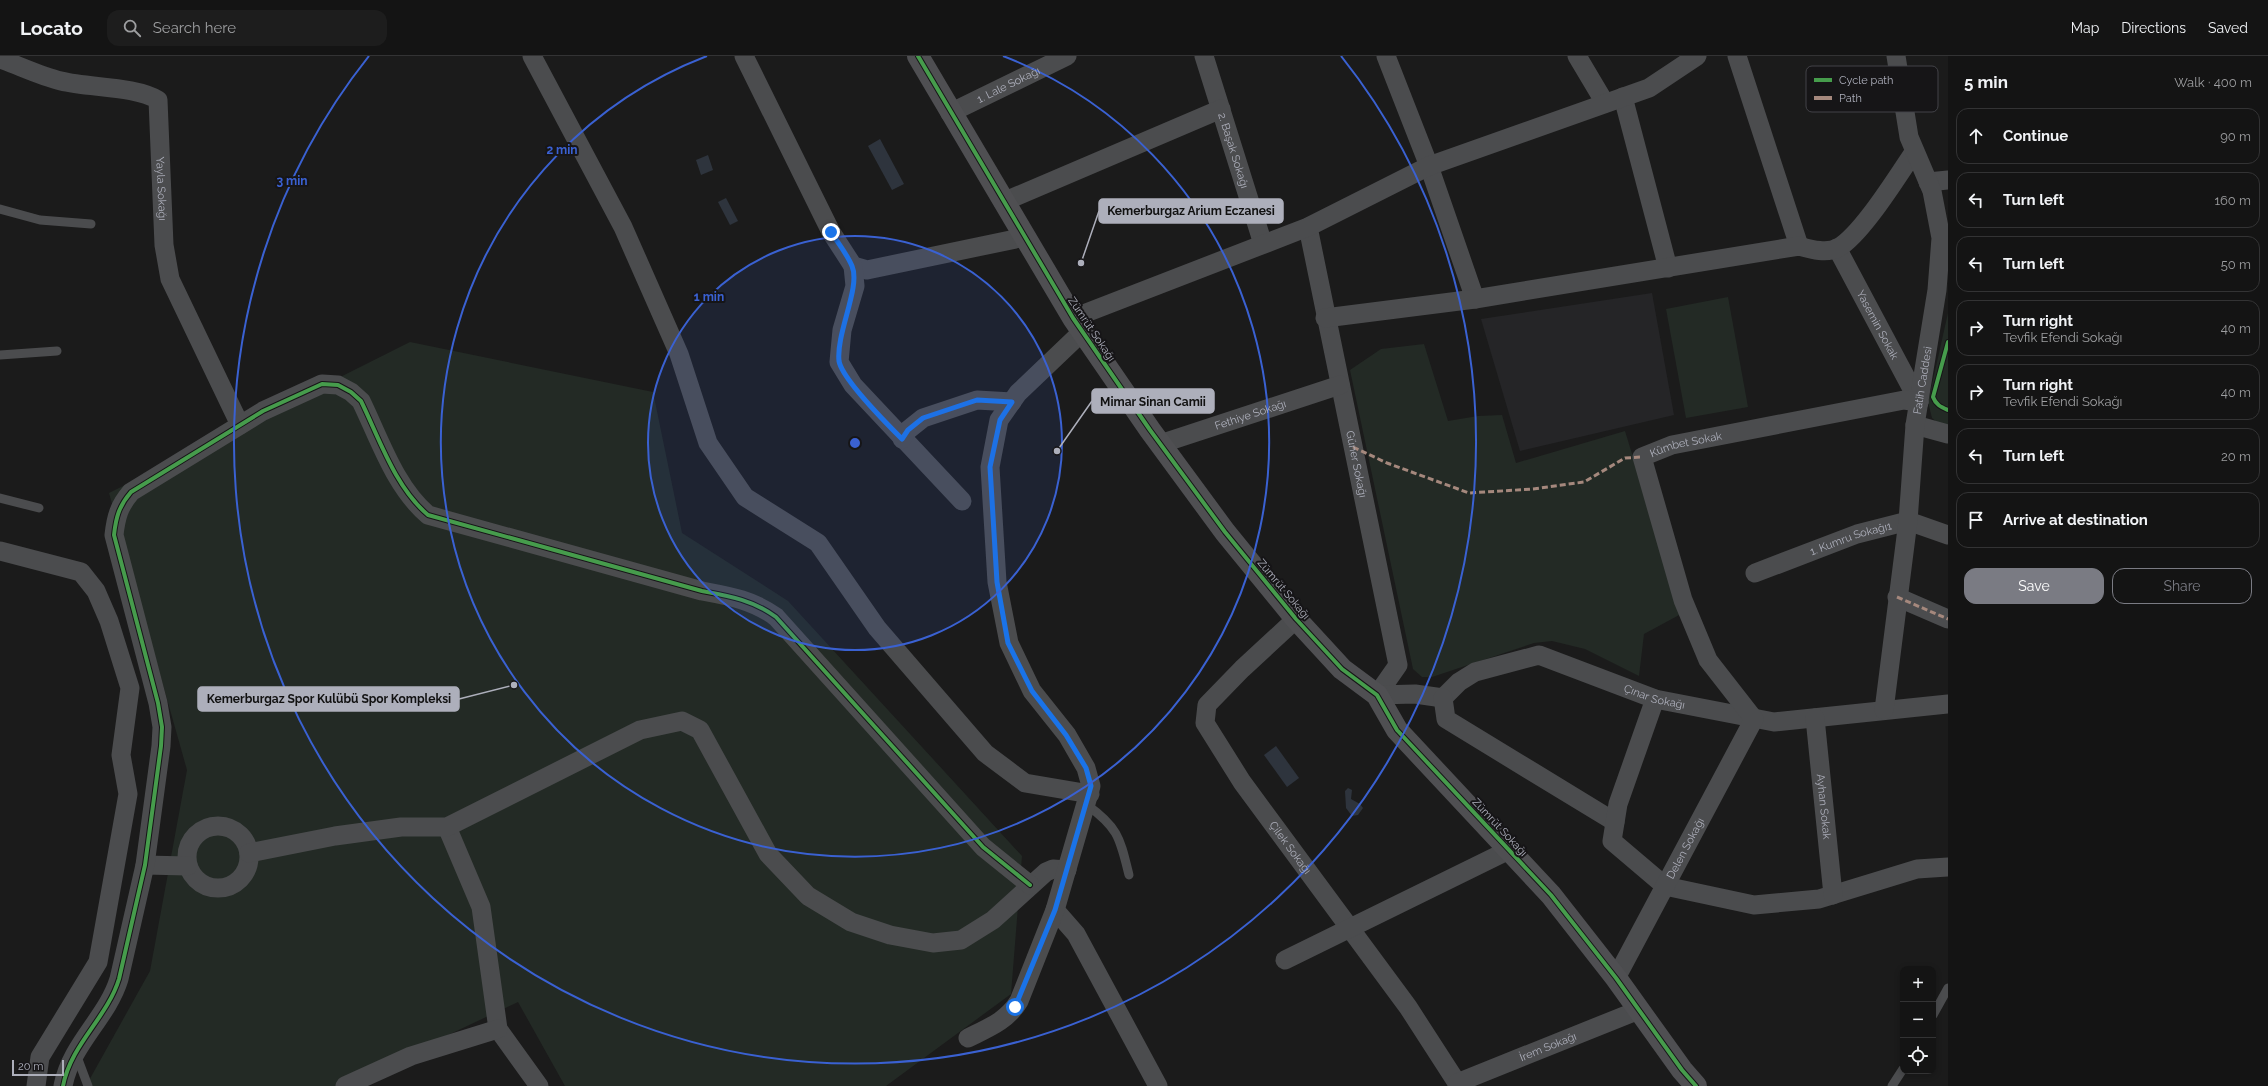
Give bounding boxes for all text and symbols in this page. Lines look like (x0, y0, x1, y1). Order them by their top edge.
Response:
search box (107, 10, 387, 46)
text: Locato (20, 17, 83, 39)
icon: search (121, 17, 143, 39)
text: Search here (153, 19, 236, 37)
text: Map (2071, 20, 2099, 36)
text: Directions (2121, 20, 2186, 36)
text: Saved (2208, 20, 2248, 36)
street label: 1. Lale Sokağı (975, 64, 1042, 106)
legend (1806, 66, 1938, 112)
text: 5 min (1964, 72, 2008, 92)
text: Cycle path (1839, 74, 1893, 87)
text: Walk · 400 m (2174, 75, 2252, 90)
text: Path (1839, 92, 1862, 105)
street label: 2. Başak Sokağı (1215, 111, 1251, 190)
icon: ahead (1965, 125, 1987, 147)
text: Continue (2003, 127, 2068, 145)
text: 90 m (2220, 129, 2251, 144)
text: 2 min (546, 143, 578, 157)
street label: Yayla Sokağı (153, 156, 169, 221)
text: 3 min (276, 174, 308, 188)
icon: left (1965, 189, 1987, 211)
text: Turn left (2003, 191, 2064, 209)
text: 160 m (2214, 193, 2251, 208)
callout: Kemerburgaz Arium Eczanesi (1099, 199, 1283, 223)
text: Kemerburgaz Arium Eczanesi (1107, 204, 1275, 218)
route end (822, 223, 840, 241)
icon: left (1965, 253, 1987, 275)
text: Turn left (2003, 255, 2064, 273)
text: 50 m (2221, 257, 2251, 272)
street label: Yasemin Sokak (1854, 288, 1901, 362)
text: 1 min (694, 290, 724, 304)
street label: Zümrüt Sokağı (1065, 295, 1118, 364)
text: Turn right (2003, 312, 2073, 330)
icon: right (1965, 317, 1987, 339)
text: 40 m (2221, 321, 2251, 336)
text: Tevfik Efendi Sokağı (2003, 330, 2122, 345)
street label: Fatih Caddesi (1911, 346, 1935, 415)
text: Turn right (2003, 376, 2073, 394)
icon: right (1965, 381, 1987, 403)
text: 40 m (2221, 385, 2251, 400)
callout: Mimar Sinan Camii (1092, 389, 1214, 413)
text: Tevfik Efendi Sokağı (2003, 394, 2122, 409)
text: Mimar Sinan Camii (1100, 395, 1206, 409)
street label: Fethiye Sokağı (1213, 397, 1288, 433)
street label: Kümbet Sokak (1648, 429, 1723, 460)
street label: Güner Sokağı (1343, 430, 1369, 499)
centre of rings (848, 436, 862, 450)
icon: left (1965, 445, 1987, 467)
text: Turn left (2003, 447, 2064, 465)
text: 20 m (2221, 449, 2251, 464)
icon: arrive (1965, 509, 1987, 531)
text: Arrive at destination (2003, 511, 2148, 529)
street label: 1. Kumru Sokağı1 (1808, 519, 1893, 558)
street label: Zümrüt Sokağı (1255, 557, 1313, 622)
button: Save (1964, 568, 2104, 604)
button: Share (2112, 568, 2252, 604)
street label: Çınar Sokağı (1622, 682, 1686, 712)
callout: Kemerburgaz Spor Kulübü Spor Kompleksi (198, 687, 459, 711)
text: Kemerburgaz Spor Kulübü Spor Kompleksi (207, 692, 451, 706)
street label: Ayhan Sokak (1814, 773, 1833, 840)
street label: Zümrüt Sokağı (1469, 796, 1530, 859)
street label: Delen Sokağı (1664, 816, 1707, 881)
street label: Çilek Sokağı (1266, 819, 1314, 877)
map controls (1900, 966, 1936, 1074)
button: + (1900, 966, 1936, 1002)
route start (1006, 998, 1024, 1016)
button: − (1900, 1002, 1936, 1038)
street label: İrem Sokağı (1518, 1030, 1578, 1064)
button: locate (1900, 1038, 1936, 1074)
scale bar (12, 1058, 64, 1077)
text: 20 m (18, 1060, 43, 1073)

